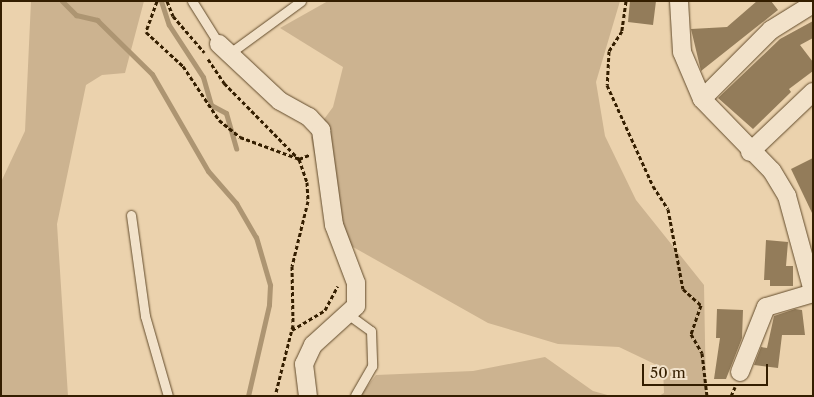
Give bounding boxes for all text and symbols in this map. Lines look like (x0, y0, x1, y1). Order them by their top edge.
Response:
scale bar (644, 354, 770, 386)
text: 50 m (650, 363, 686, 382)

